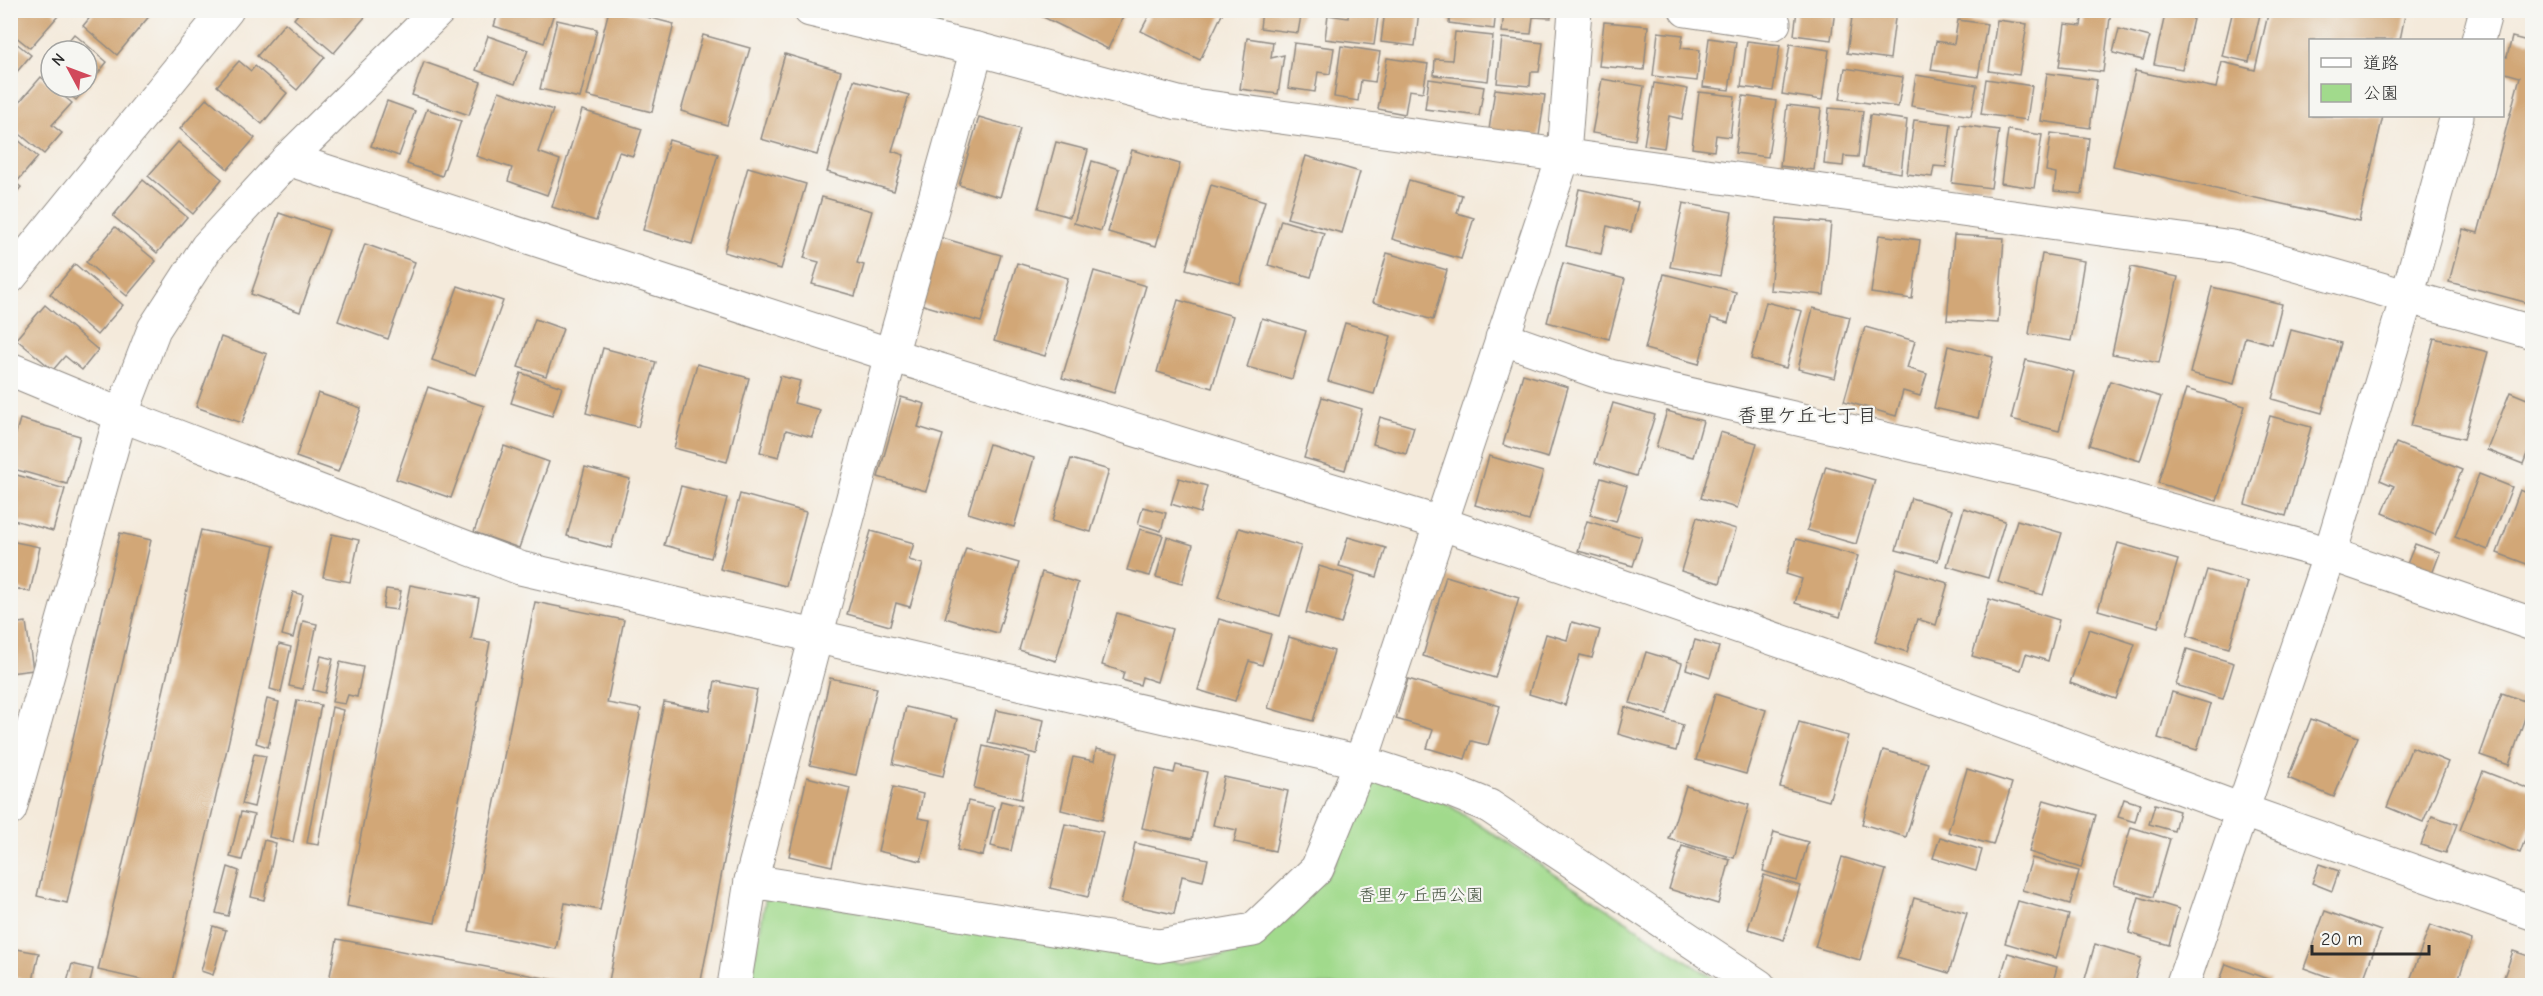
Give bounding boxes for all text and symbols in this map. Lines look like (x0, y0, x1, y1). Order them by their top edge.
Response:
north arrow (39, 39, 99, 99)
legend (2309, 39, 2504, 117)
text: N (48, 50, 69, 70)
text: 道路 (2363, 53, 2399, 74)
text: 公園 (2363, 83, 2399, 104)
district label: 香里ケ丘七丁目 (1737, 404, 1877, 427)
park label: 香里ヶ丘西公園 (1358, 885, 1484, 906)
scale bar (2312, 918, 2429, 956)
text: 20 m (2321, 929, 2362, 950)

